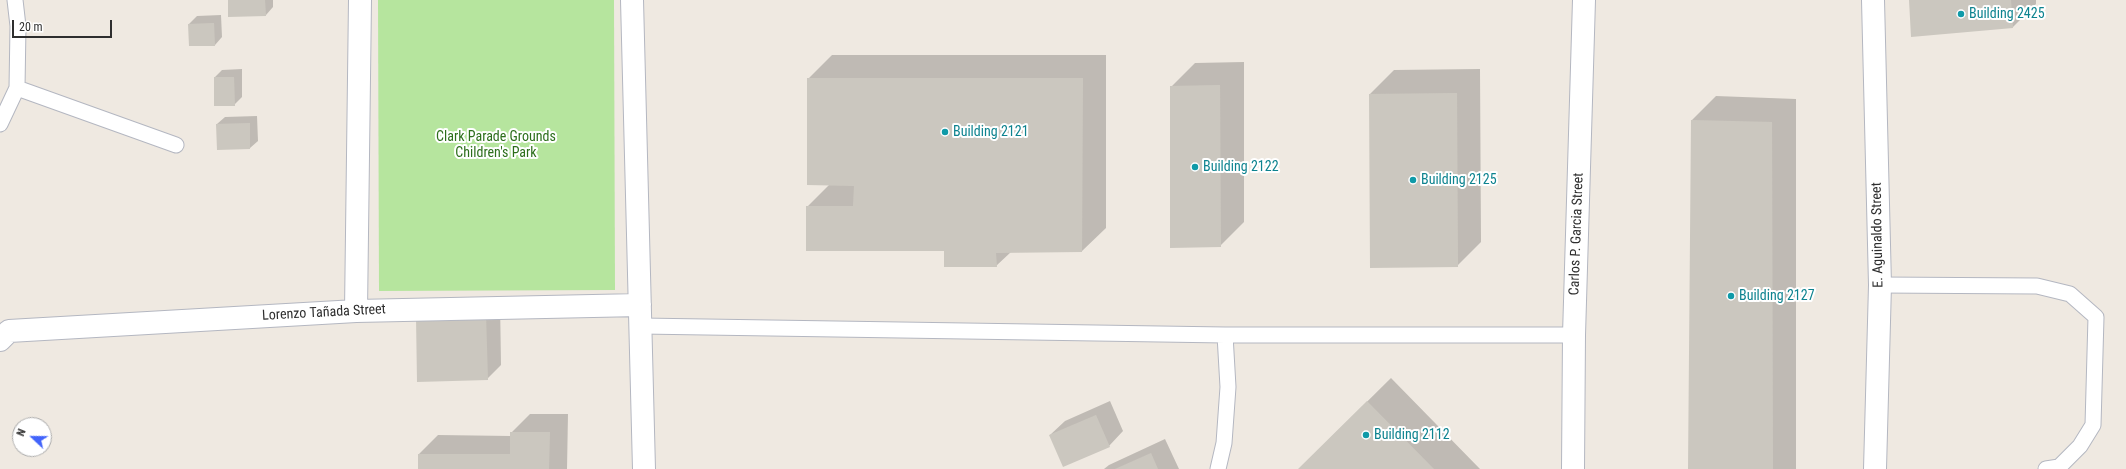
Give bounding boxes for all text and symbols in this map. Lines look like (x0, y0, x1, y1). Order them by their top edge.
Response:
place label: Building 2425 (1969, 6, 2045, 22)
marker: Building 2425 (1956, 9, 1966, 19)
scale bar (14, 12, 114, 38)
text: 20 m (19, 20, 43, 34)
place label: Building 2121 (953, 124, 1029, 140)
marker: Building 2121 (940, 127, 950, 137)
park label: Clark Parade Grounds Children's Park (436, 129, 556, 162)
place label: Building 2122 (1203, 159, 1279, 175)
marker: Building 2122 (1190, 162, 1200, 172)
place label: Building 2125 (1421, 172, 1497, 188)
street label: Carlos P. Garcia Street (1566, 172, 1588, 296)
marker: Building 2125 (1408, 175, 1418, 185)
street label: E. Aguinaldo Street (1869, 182, 1887, 288)
place label: Building 2127 (1739, 288, 1815, 304)
marker: Building 2127 (1726, 291, 1736, 301)
street label: Lorenzo Tañada Street (262, 301, 386, 325)
north arrow (12, 417, 52, 457)
text: N (14, 427, 29, 438)
place label: Building 2112 (1374, 427, 1450, 443)
marker: Building 2112 (1361, 430, 1371, 440)

